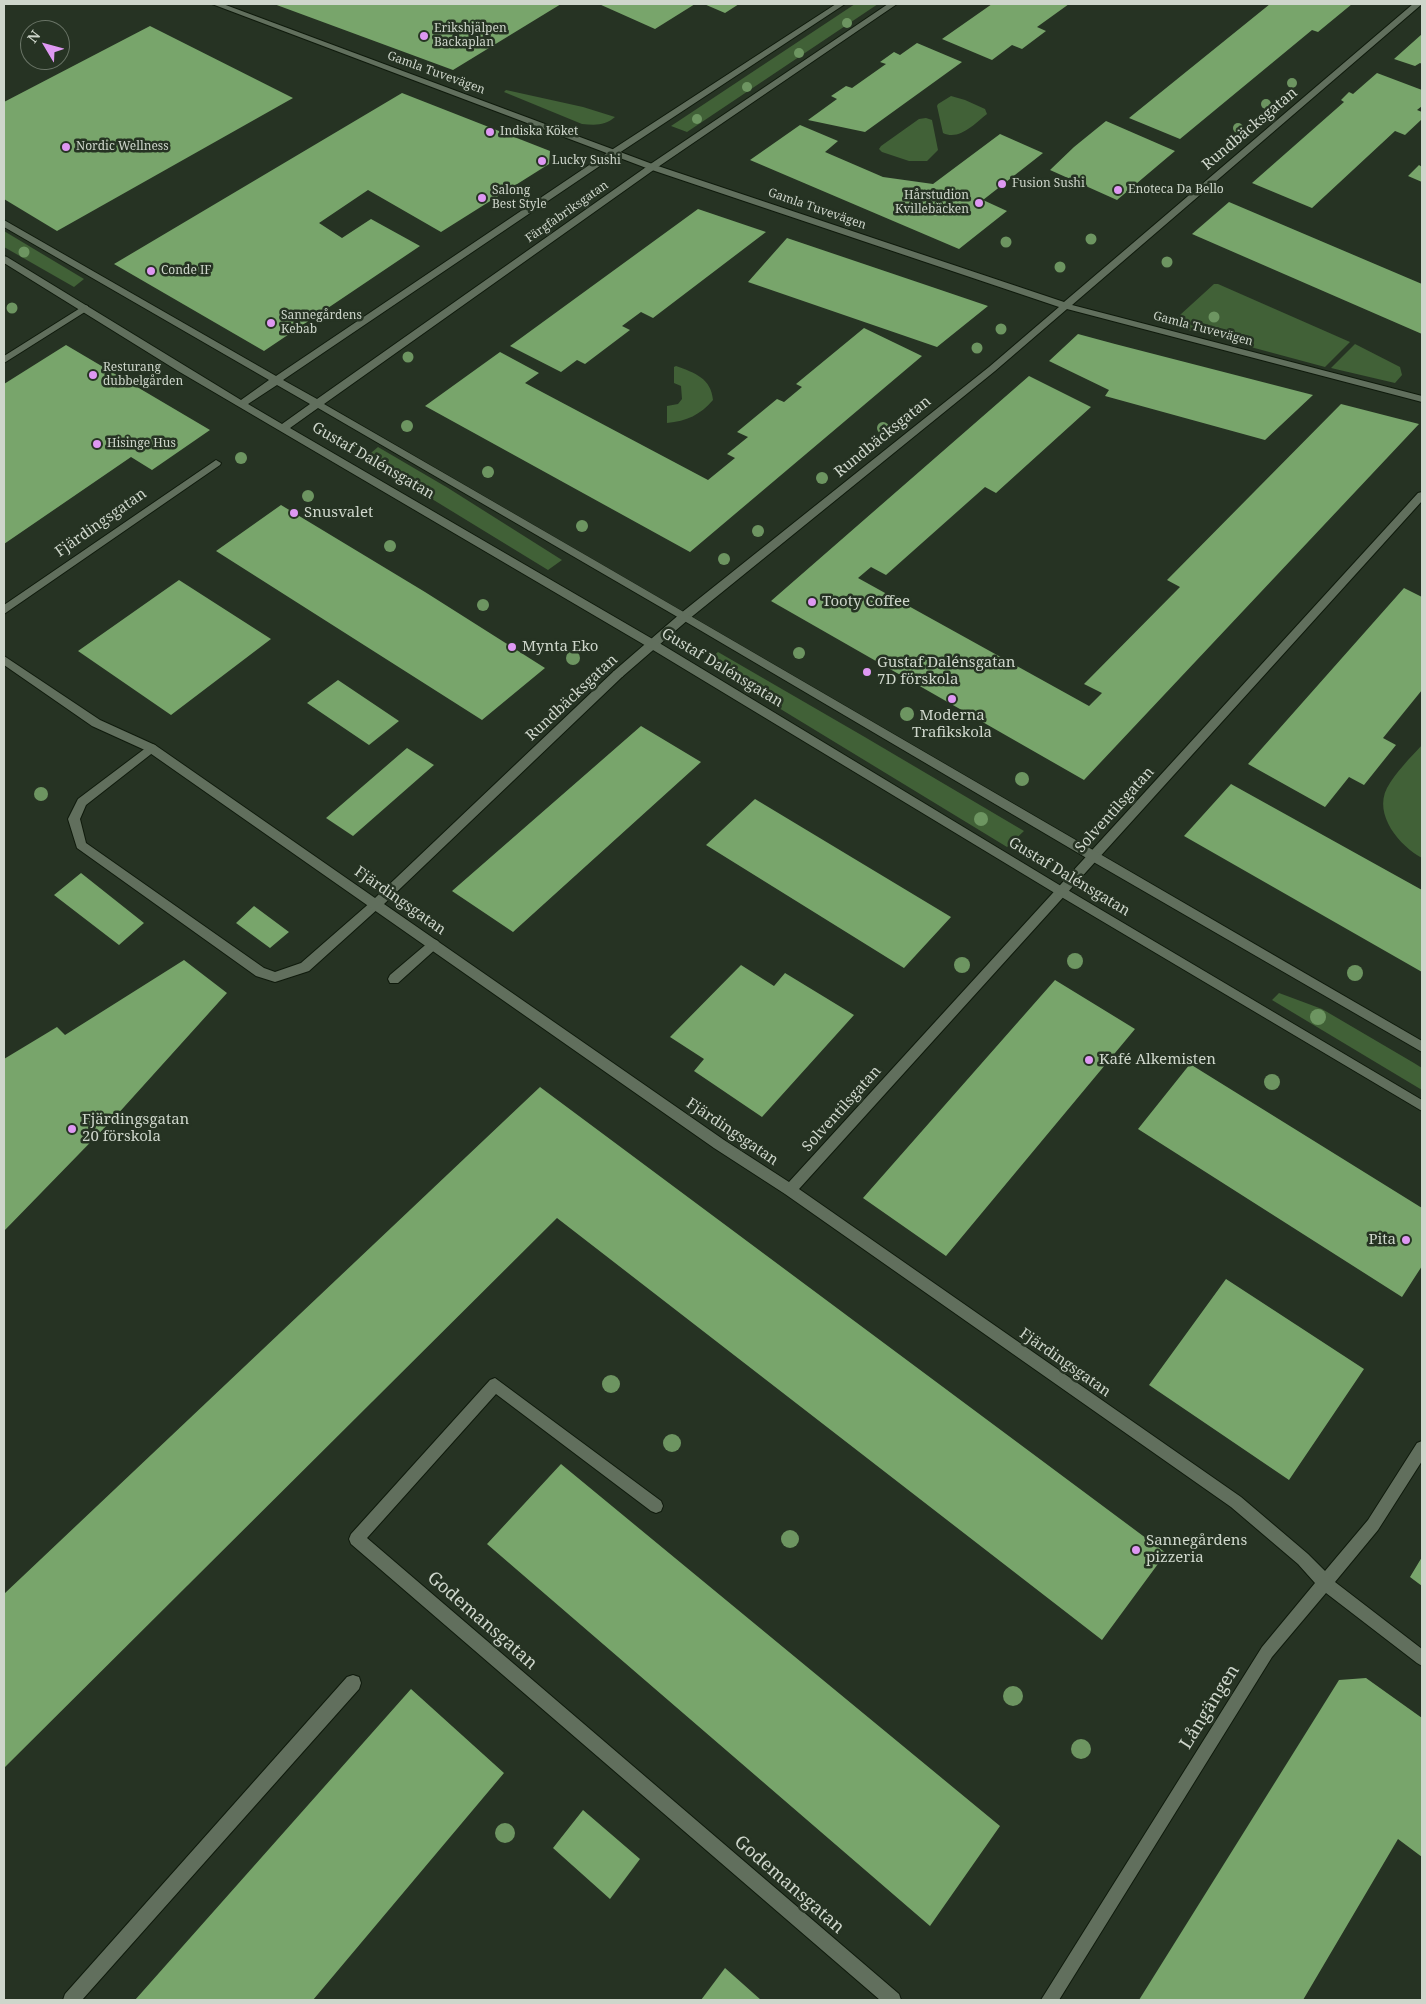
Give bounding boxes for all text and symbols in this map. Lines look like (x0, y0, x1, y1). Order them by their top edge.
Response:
north arrow (20, 20, 70, 70)
place label: Erikshjälpen Backaplan (434, 22, 507, 50)
text: N (23, 26, 44, 46)
marker: Erikshjälpen Backaplan (418, 30, 430, 42)
street label: Gamla Tuvevägen (385, 49, 487, 97)
street label: Rundbäcksgatan (1199, 84, 1301, 174)
place label: Indiska Köket (500, 125, 578, 139)
marker: Indiska Köket (484, 126, 496, 138)
place label: Nordic Wellness (76, 140, 169, 154)
marker: Nordic Wellness (60, 141, 72, 153)
place label: Lucky Sushi (552, 154, 621, 168)
marker: Lucky Sushi (536, 155, 548, 167)
place label: Fusion Sushi (1012, 177, 1085, 191)
street label: Färgfabriksgatan (523, 178, 611, 246)
marker: Fusion Sushi (996, 178, 1008, 190)
place label: Enoteca Da Bello (1128, 183, 1224, 197)
place label: Salong Best Style (492, 184, 547, 212)
marker: Enoteca Da Bello (1112, 184, 1124, 196)
street label: Gamla Tuvevägen (766, 185, 868, 233)
place label: Hårstudion Kvillebäcken (895, 189, 969, 217)
marker: Salong Best Style (476, 192, 488, 204)
marker: Hårstudion Kvillebäcken (973, 197, 985, 209)
place label: Conde IF (161, 264, 211, 278)
marker: Conde IF (145, 265, 157, 277)
place label: Sannegårdens Kebab (281, 309, 362, 337)
street label: Gamla Tuvevägen (1151, 309, 1255, 349)
marker: Sannegårdens Kebab (265, 317, 277, 329)
place label: Resturang dubbelgården (103, 361, 183, 389)
marker: Resturang dubbelgården (87, 369, 99, 381)
street label: Rundbäcksgatan (831, 393, 935, 481)
street label: Gustaf Dalénsgatan (309, 419, 437, 503)
place label: Hisinge Hus (107, 437, 176, 451)
marker: Hisinge Hus (91, 438, 103, 450)
street label: Fjärdingsgatan (52, 485, 150, 561)
place label: Snusvalet (304, 504, 373, 522)
marker: Snusvalet (288, 507, 300, 519)
place label: Tooty Coffee (822, 593, 910, 611)
marker: Tooty Coffee (806, 596, 818, 608)
street label: Gustaf Dalénsgatan (658, 625, 786, 711)
place label: Mynta Eko (522, 638, 598, 656)
marker: Mynta Eko (506, 641, 518, 653)
street label: Rundbäcksgatan (522, 651, 622, 745)
place label: Gustaf Dalénsgatan 7D förskola (877, 654, 1016, 689)
marker: Gustaf Dalénsgatan 7D förskola (861, 666, 873, 678)
marker: Moderna Trafikskola (946, 693, 958, 705)
place label: Moderna Trafikskola (912, 707, 992, 742)
street label: Solventilsgatan (1072, 763, 1158, 857)
street label: Gustaf Dalénsgatan (1005, 834, 1133, 920)
street label: Fjärdingsgatan (351, 863, 449, 939)
place label: Kafé Alkemisten (1099, 1051, 1216, 1069)
marker: Kafé Alkemisten (1083, 1054, 1095, 1066)
street label: Solventilsgatan (799, 1062, 885, 1156)
street label: Fjärdingsgatan (682, 1095, 782, 1169)
place label: Fjärdingsgatan 20 förskola (82, 1111, 189, 1146)
marker: Fjärdingsgatan 20 förskola (66, 1123, 78, 1135)
place label: Pita (1368, 1231, 1396, 1249)
marker: Pita (1400, 1234, 1412, 1246)
street label: Fjärdingsgatan (1016, 1325, 1114, 1401)
place label: Sannegårdens pizzeria (1146, 1532, 1247, 1567)
marker: Sannegårdens pizzeria (1130, 1544, 1142, 1556)
street label: Godemansgatan (423, 1567, 541, 1675)
street label: Långängen (1176, 1661, 1244, 1753)
street label: Godemansgatan (730, 1831, 848, 1939)

